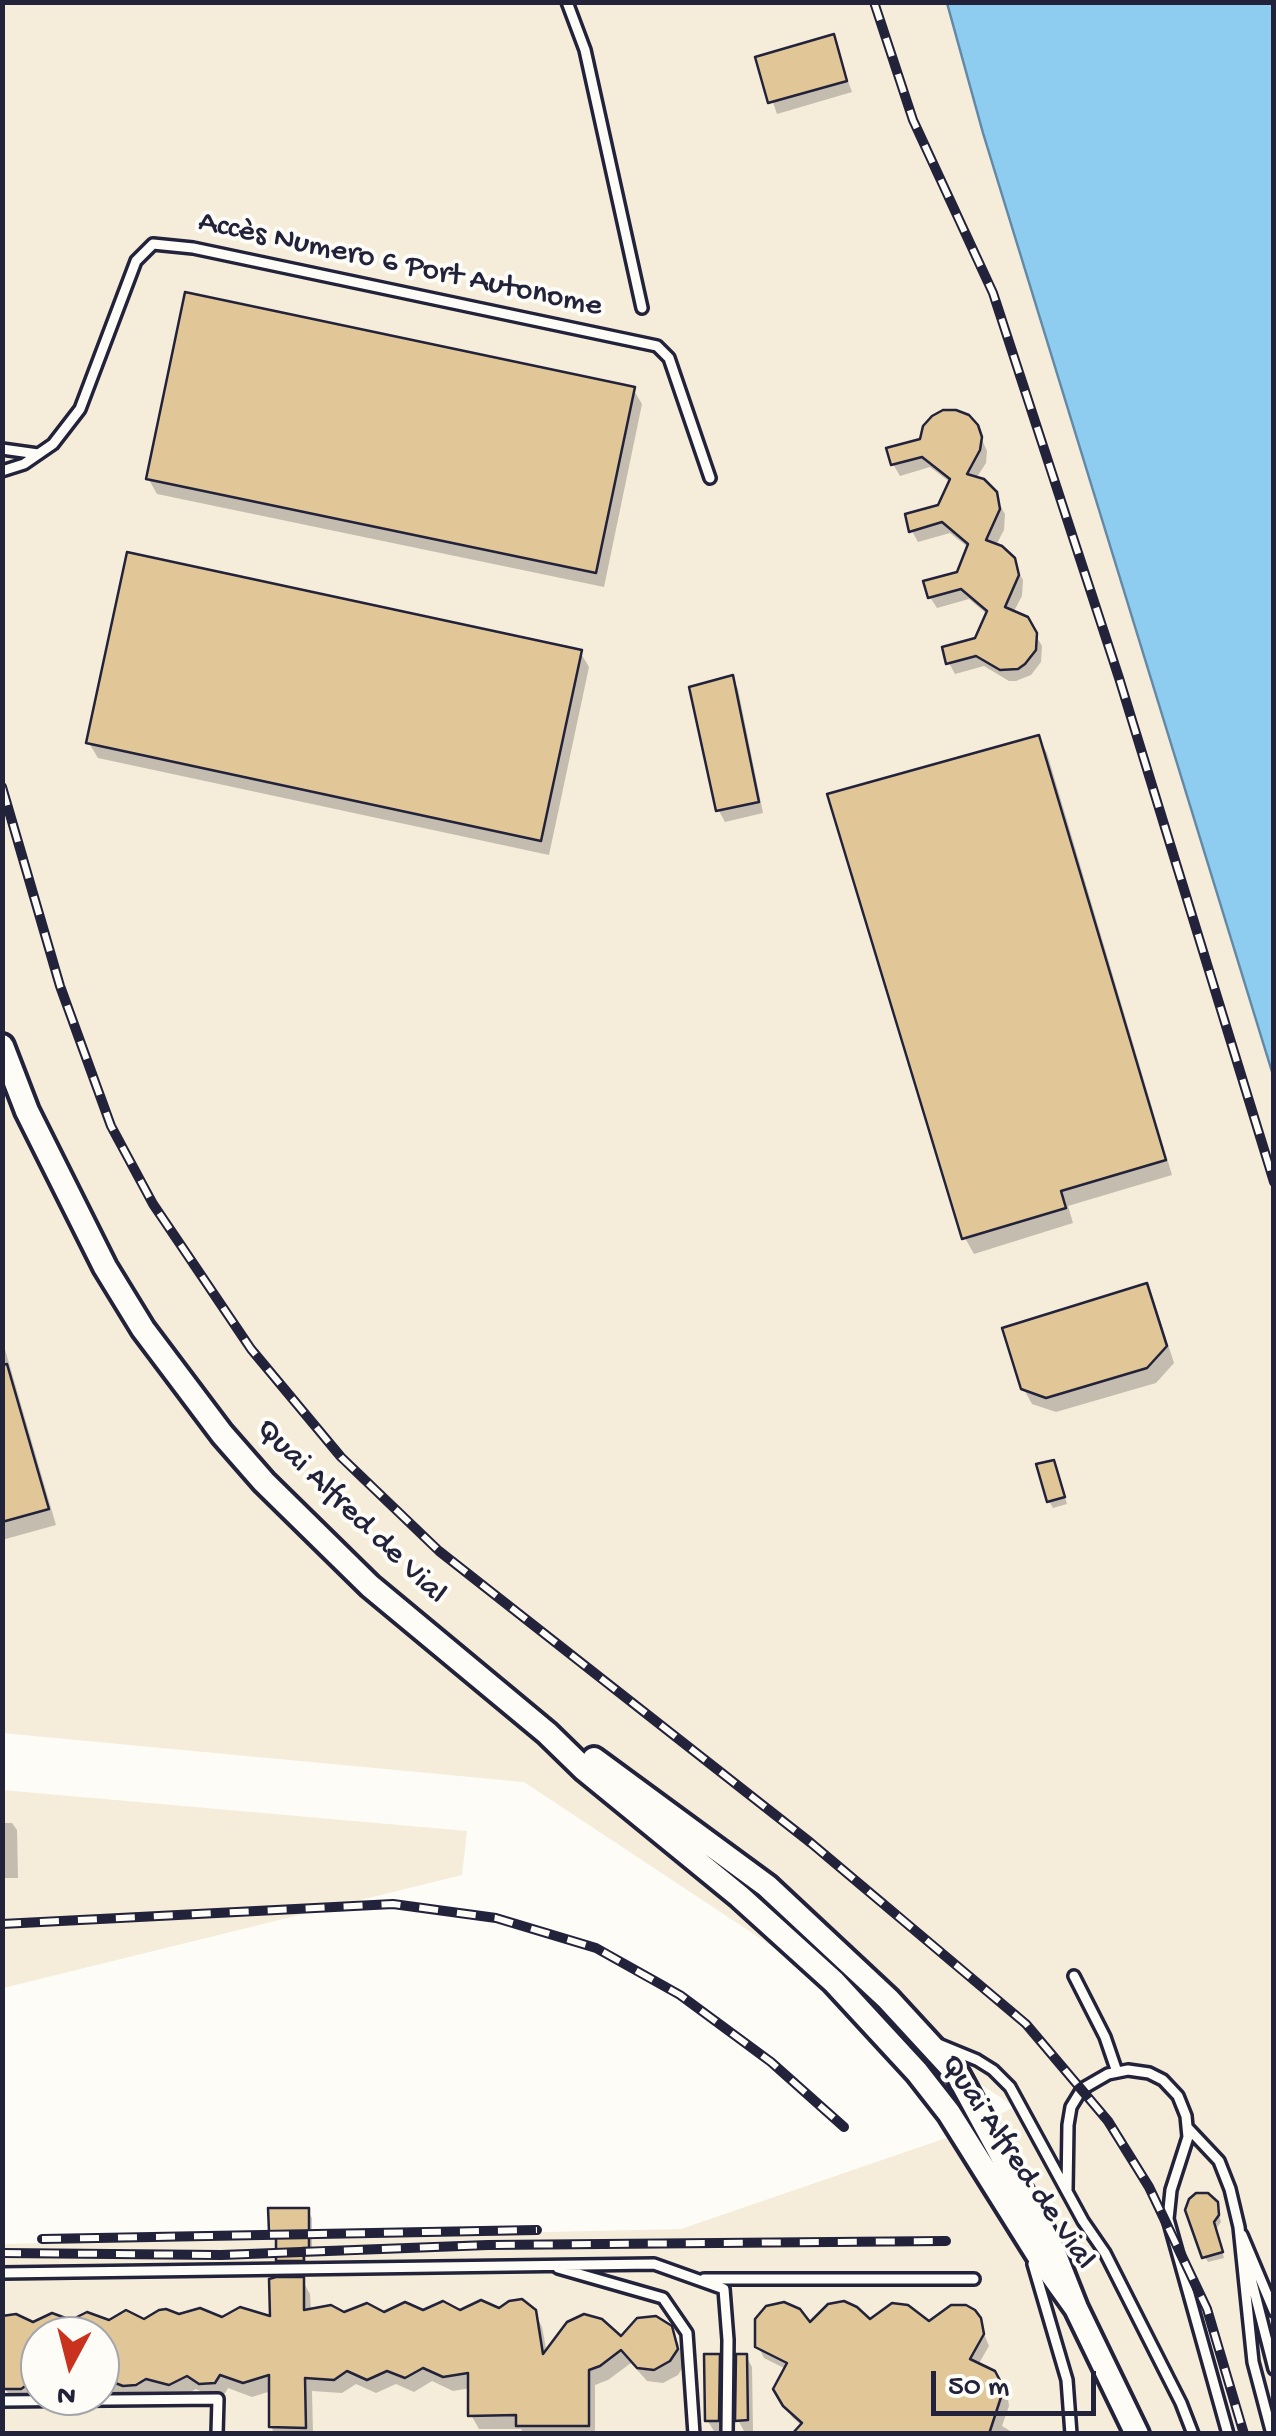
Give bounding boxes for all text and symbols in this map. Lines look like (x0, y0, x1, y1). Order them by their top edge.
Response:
street label: Accès Numero 6 Port Autonome (195, 204, 605, 328)
street label: Quai Alfred de Vial (246, 1412, 454, 1614)
street label: Quai Alfred de Vial (930, 2048, 1102, 2278)
north arrow (20, 2316, 120, 2416)
scale bar (936, 2351, 1101, 2413)
text: 50 m (948, 2371, 1009, 2406)
text: N (55, 2377, 78, 2412)

